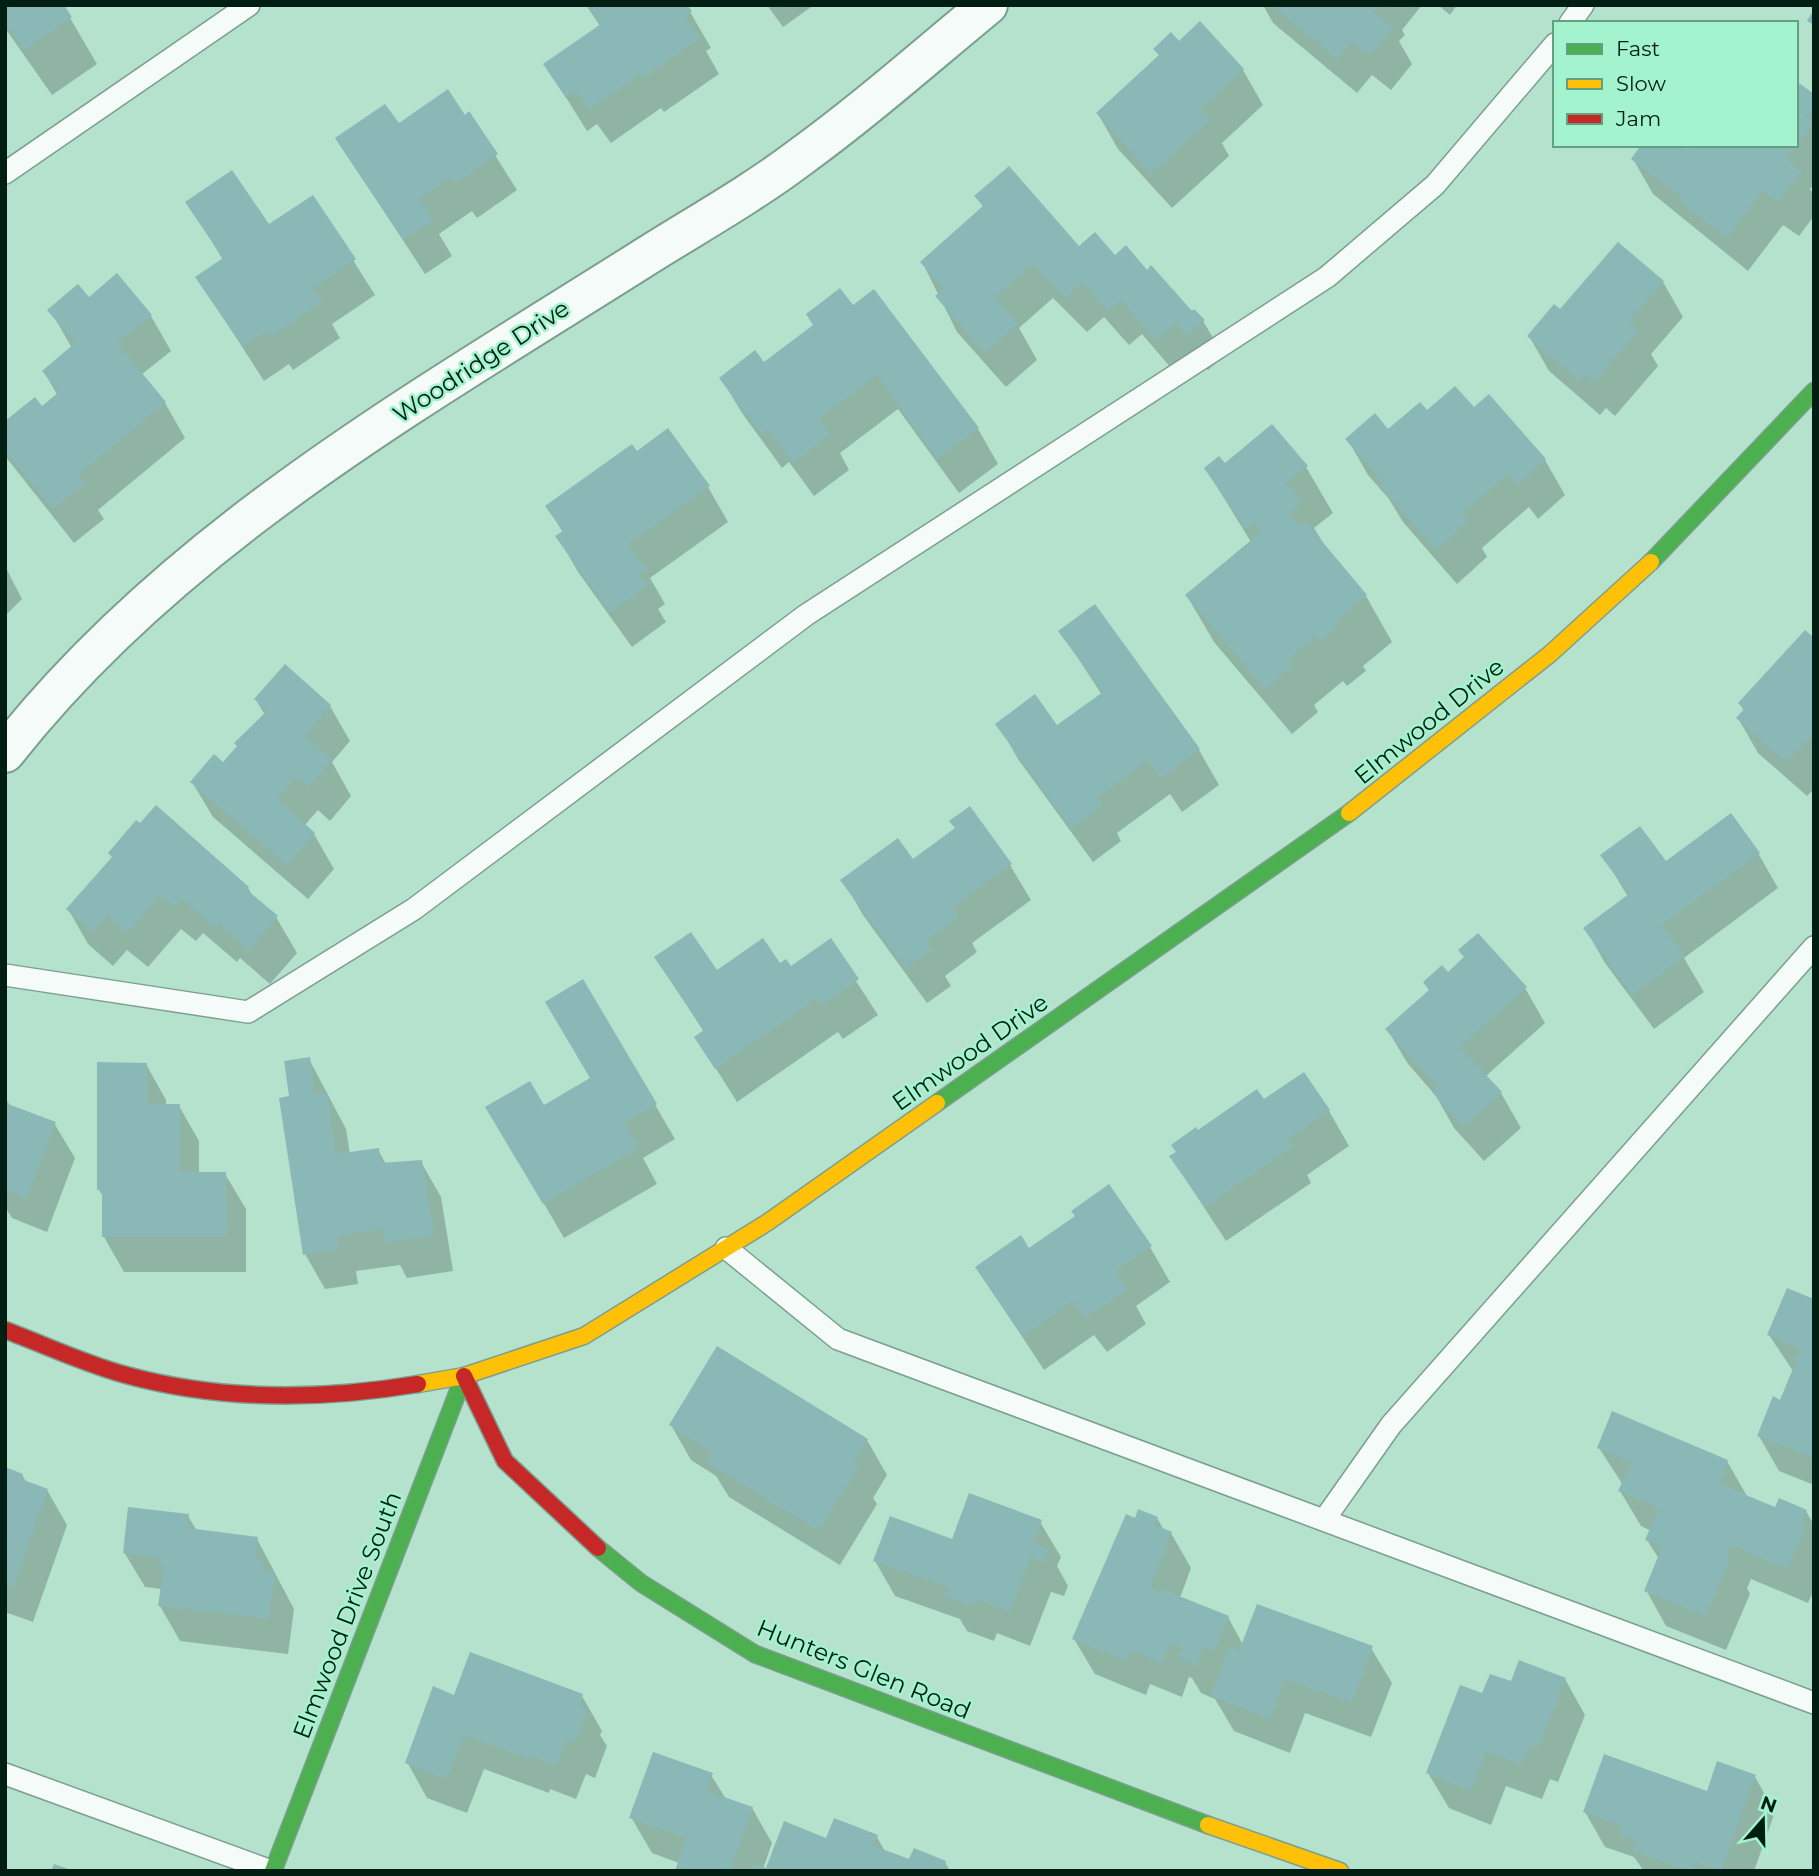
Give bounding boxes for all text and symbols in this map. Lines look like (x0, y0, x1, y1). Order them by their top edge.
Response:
legend (1553, 21, 1798, 147)
text: Fast (1616, 36, 1660, 61)
text: Slow (1616, 71, 1666, 96)
text: Jam (1615, 106, 1661, 131)
street label: Woodridge Drive (388, 293, 574, 429)
street label: Elmwood Drive (1348, 652, 1510, 790)
street label: Elmwood Drive (886, 987, 1054, 1117)
street label: Elmwood Drive South (286, 1487, 408, 1743)
street label: Hunters Glen Road (753, 1613, 975, 1725)
north arrow (1728, 1785, 1798, 1855)
text: N (1757, 1791, 1780, 1818)

